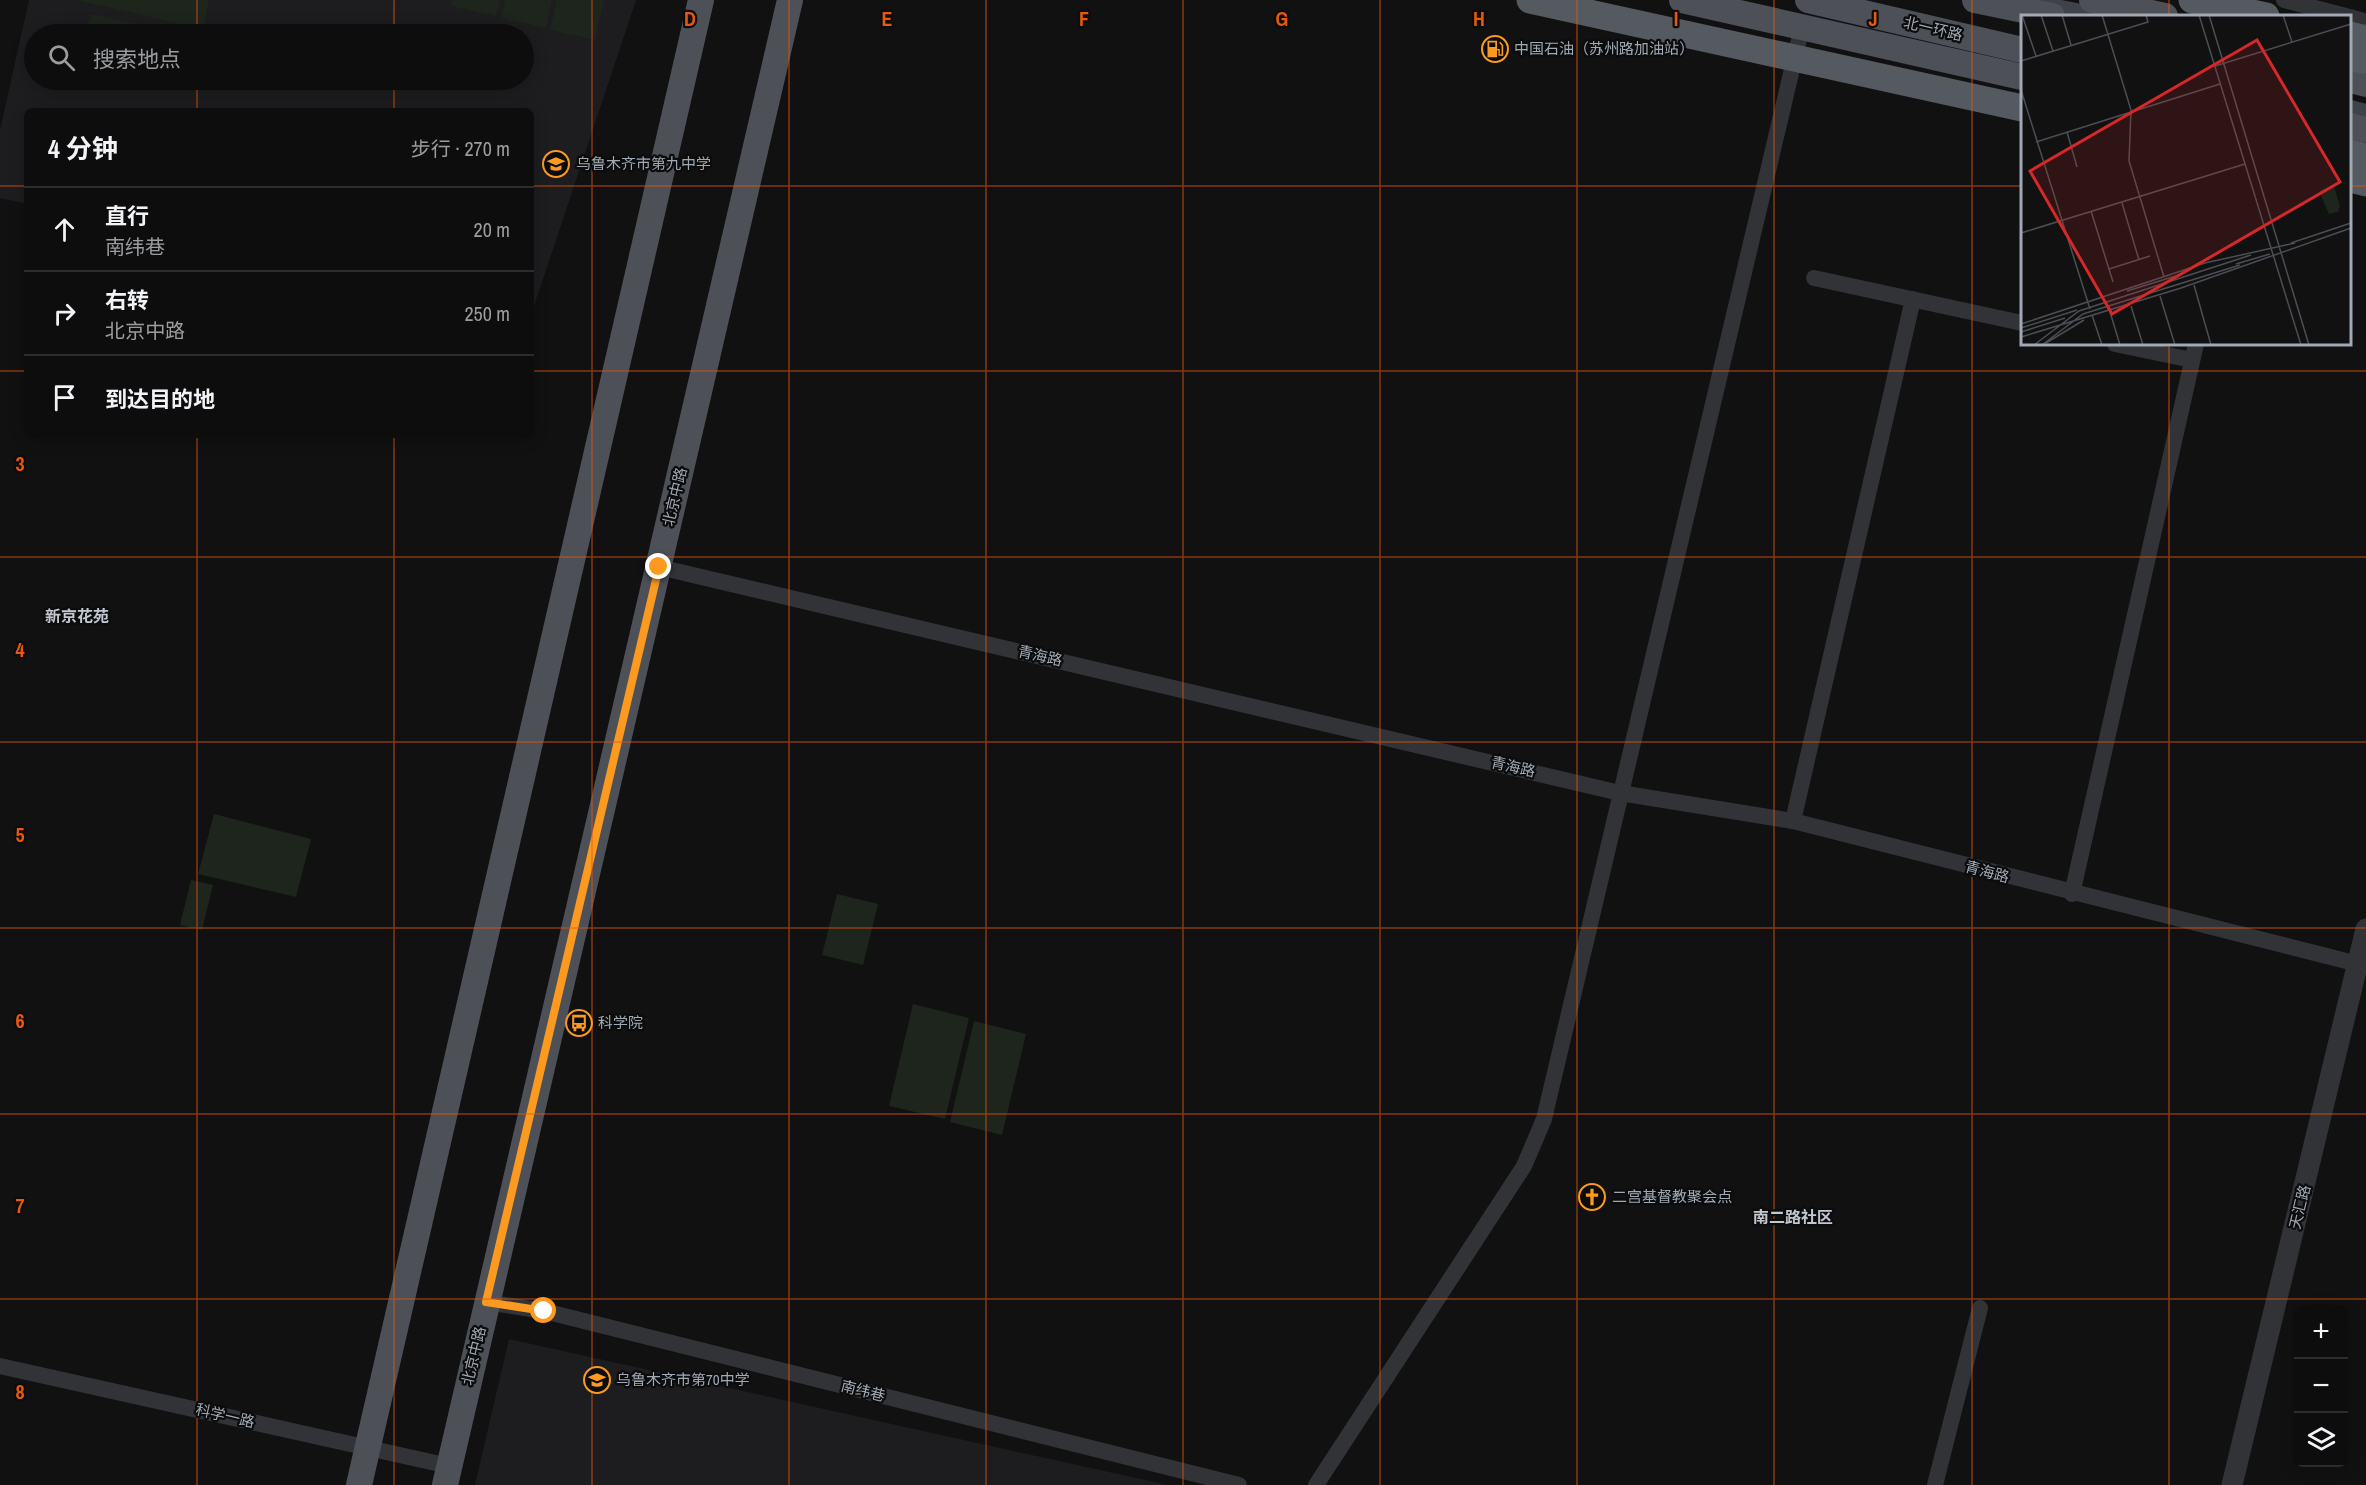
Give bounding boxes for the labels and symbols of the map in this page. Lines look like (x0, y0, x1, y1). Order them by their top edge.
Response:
text: D (684, 5, 696, 32)
text: E (882, 5, 893, 32)
text: F (1079, 5, 1089, 32)
text: G (1276, 5, 1288, 32)
text: H (1473, 5, 1485, 32)
text: I (1674, 5, 1678, 32)
text: J (1868, 5, 1878, 32)
street label: 北一环路 (1902, 12, 1965, 45)
inset map (2021, 15, 2351, 345)
fuel station icon: 中国石油（苏州路加油站） (1480, 34, 1510, 64)
place label: 中国石油（苏州路加油站） (1514, 38, 1694, 59)
school or university icon: 乌鲁木齐市第九中学 (541, 149, 571, 179)
place label: 乌鲁木齐市第九中学 (576, 153, 711, 174)
text: 3 (15, 450, 25, 477)
street label: 北京中路 (658, 465, 691, 528)
route end (645, 553, 671, 579)
district label: 新京花苑 (45, 605, 109, 627)
text: 4 (15, 636, 25, 663)
street label: 青海路 (1016, 640, 1064, 671)
street label: 青海路 (1489, 751, 1537, 782)
text: 5 (15, 821, 25, 848)
street label: 青海路 (1963, 856, 2012, 887)
text: 6 (15, 1007, 25, 1034)
bus stop icon: 科学院 (564, 1008, 594, 1038)
place label: 科学院 (598, 1012, 643, 1033)
church icon: 二宫基督教聚会点 (1577, 1182, 1607, 1212)
street label: 天汇路 (2284, 1182, 2315, 1231)
place label: 二宫基督教聚会点 (1612, 1186, 1732, 1207)
text: 7 (15, 1192, 25, 1219)
district label: 南二路社区 (1753, 1206, 1833, 1228)
route start (530, 1297, 556, 1323)
street label: 北京中路 (457, 1324, 490, 1387)
school or university icon: 乌鲁木齐市第70中学 (582, 1365, 612, 1395)
place label: 乌鲁木齐市第70中学 (616, 1369, 750, 1390)
street label: 南纬巷 (839, 1375, 888, 1406)
text: 8 (15, 1378, 25, 1405)
street label: 科学一路 (194, 1399, 257, 1432)

